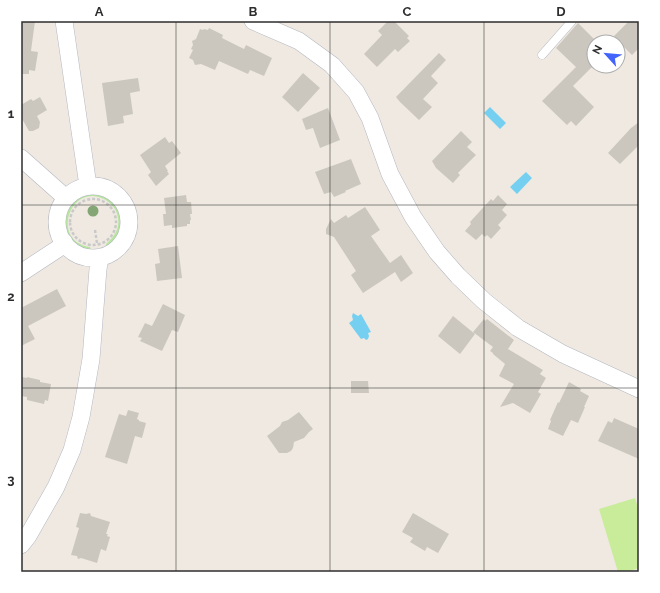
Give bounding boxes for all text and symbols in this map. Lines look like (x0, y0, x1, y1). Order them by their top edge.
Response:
text: A (95, 4, 104, 19)
text: B (249, 4, 258, 19)
text: C (403, 4, 412, 19)
text: D (556, 4, 566, 19)
north arrow (586, 34, 626, 74)
text: N (590, 43, 605, 56)
text: 1 (8, 106, 15, 121)
text: 2 (7, 289, 15, 304)
text: 3 (7, 472, 15, 487)

